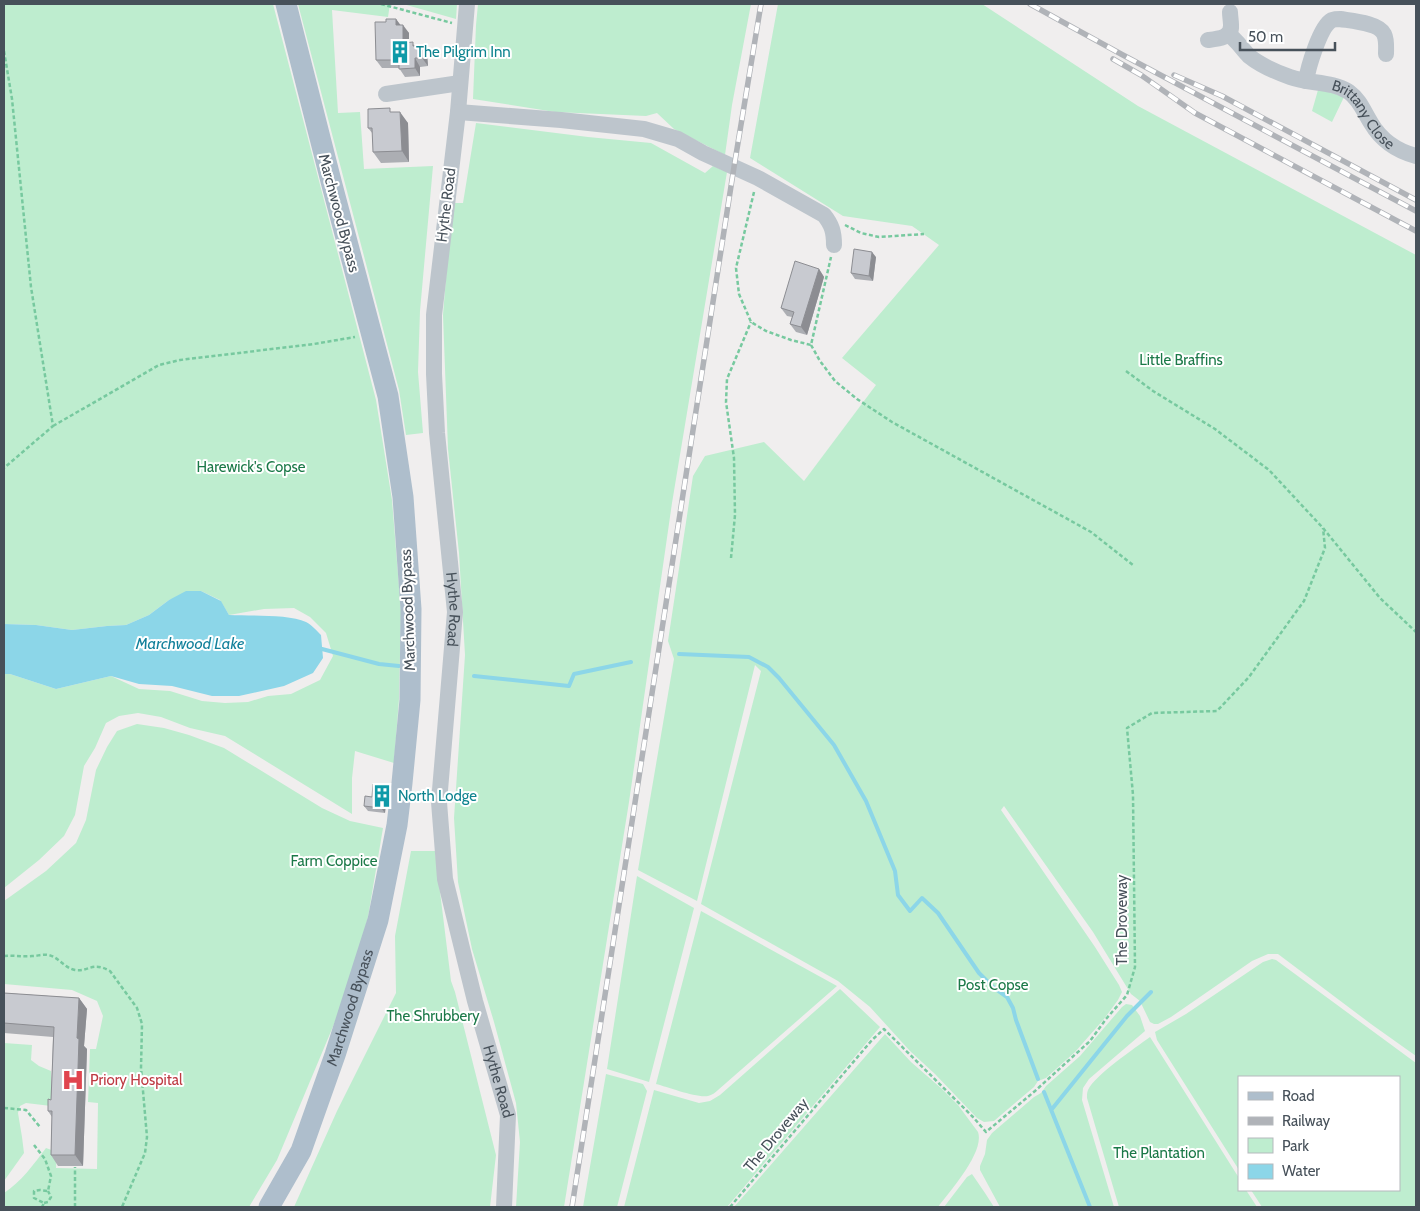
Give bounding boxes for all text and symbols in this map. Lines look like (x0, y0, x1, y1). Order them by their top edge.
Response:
scale bar (1240, 20, 1335, 52)
text: 50 m (1248, 28, 1283, 46)
building icon: The Pilgrim Inn (387, 39, 413, 65)
place label: The Pilgrim Inn (416, 43, 511, 61)
street label: Brittany Close (1330, 76, 1398, 153)
street label: Marchwood Bypass (315, 152, 363, 274)
street label: Hythe Road (433, 167, 459, 243)
park label: Little Braffins (1139, 351, 1223, 369)
park label: Harewick's Copse (197, 458, 306, 476)
street label: Marchwood Bypass (397, 549, 419, 671)
street label: Hythe Road (442, 571, 464, 647)
water label: Marchwood Lake (135, 634, 244, 653)
building icon: North Lodge (369, 783, 395, 809)
place label: North Lodge (398, 787, 477, 805)
park label: Farm Coppice (290, 852, 378, 870)
street label: The Droveway (1113, 874, 1131, 965)
street label: Marchwood Bypass (323, 947, 377, 1069)
park label: Post Copse (958, 976, 1029, 994)
park label: The Shrubbery (386, 1007, 480, 1025)
street label: Hythe Road (479, 1043, 517, 1120)
hospital icon: Priory Hospital (60, 1067, 86, 1093)
place label: Priory Hospital (90, 1071, 183, 1089)
legend (1238, 1076, 1400, 1191)
text: Road (1282, 1087, 1315, 1105)
street label: The Droveway (740, 1094, 812, 1176)
text: Railway (1282, 1112, 1331, 1130)
text: Park (1282, 1137, 1309, 1155)
park label: The Plantation (1113, 1144, 1205, 1162)
text: Water (1282, 1162, 1320, 1180)

